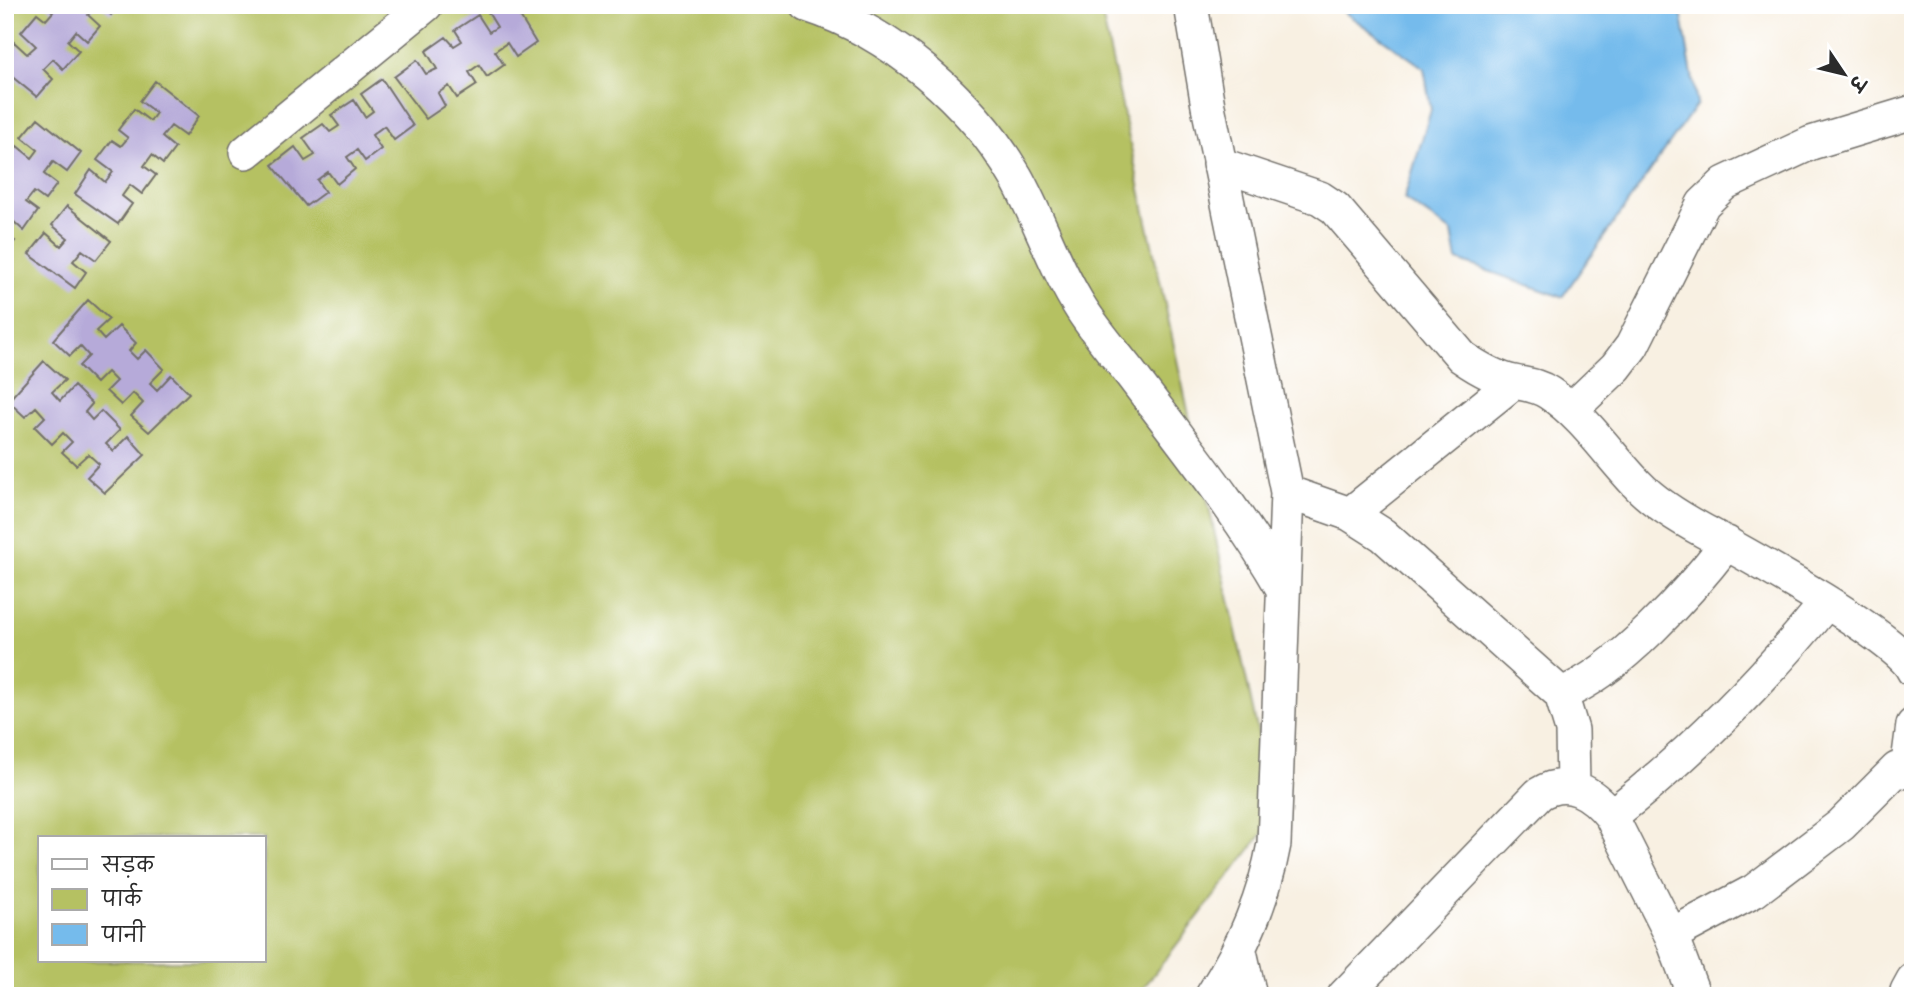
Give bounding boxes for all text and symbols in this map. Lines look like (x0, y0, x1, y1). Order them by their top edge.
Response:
north arrow (1810, 38, 1880, 108)
text: उ (1841, 68, 1873, 98)
legend (38, 836, 266, 962)
text: सड़क (101, 851, 155, 880)
text: पार्क (101, 882, 143, 914)
text: पानी (101, 919, 147, 950)

